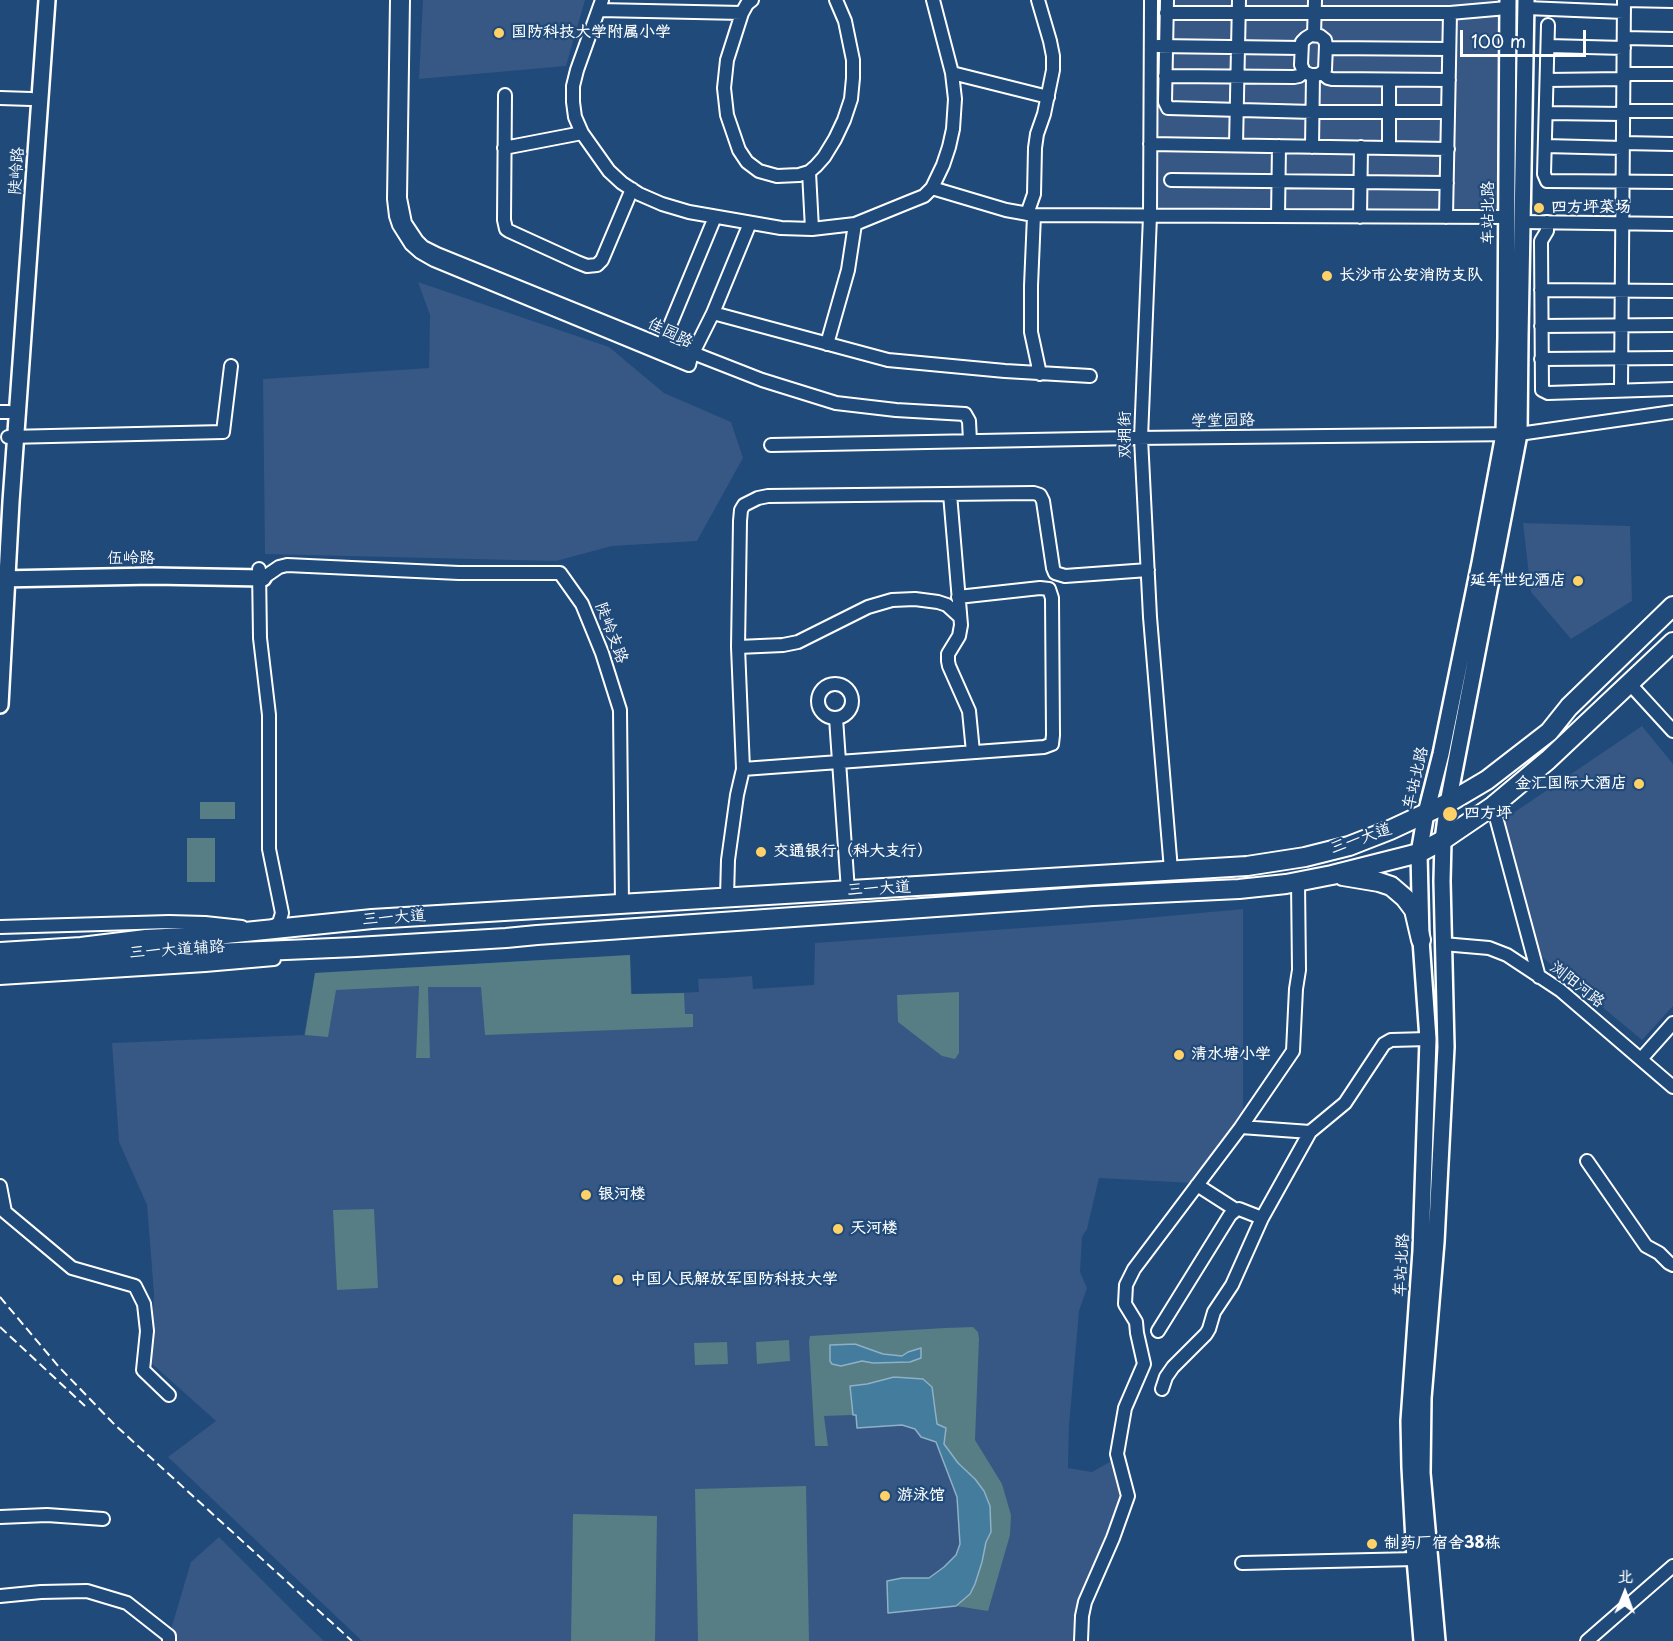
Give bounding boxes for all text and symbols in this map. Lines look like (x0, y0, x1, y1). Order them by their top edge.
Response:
scale bar (1463, 18, 1589, 56)
place label: 国防科技大学附属小学 (511, 23, 671, 43)
marker: 国防科技大学附属小学 (492, 26, 506, 40)
text: 100 m (1471, 27, 1526, 54)
street label: 陡岭路 (6, 146, 28, 196)
street label: 车站北路 (1479, 181, 1499, 245)
place label: 四方坪菜场 (1551, 198, 1631, 218)
marker: 四方坪菜场 (1532, 201, 1546, 215)
place label: 长沙市公安消防支队 (1339, 266, 1483, 286)
marker: 长沙市公安消防支队 (1320, 269, 1334, 283)
street label: 佳园路 (644, 314, 696, 352)
street label: 双拥街 (1116, 411, 1136, 459)
street label: 学堂园路 (1191, 411, 1255, 431)
street label: 伍岭路 (107, 549, 155, 569)
place label: 延年世纪酒店 (1470, 571, 1566, 591)
marker: 延年世纪酒店 (1571, 574, 1585, 588)
street label: 陡岭支路 (591, 600, 631, 666)
street label: 车站北路 (1399, 745, 1433, 811)
place label: 金汇国际大酒店 (1515, 774, 1627, 794)
marker: 金汇国际大酒店 (1632, 777, 1646, 791)
place label: 四方坪 (1464, 804, 1512, 824)
marker: 四方坪 (1441, 805, 1459, 823)
street label: 三一大道 (1328, 820, 1394, 858)
place label: 交通银行（科大支行） (773, 842, 933, 862)
marker: 交通银行（科大支行） (754, 845, 768, 859)
street label: 三一大道 (847, 878, 911, 900)
street label: 三一大道 (361, 906, 427, 930)
street label: 三一大道辅路 (128, 937, 226, 963)
street label: 浏阳河路 (1546, 958, 1608, 1012)
place label: 清水塘小学 (1191, 1045, 1271, 1065)
marker: 清水塘小学 (1172, 1048, 1186, 1062)
place label: 银河楼 (598, 1185, 646, 1205)
marker: 银河楼 (579, 1188, 593, 1202)
place label: 天河楼 (850, 1219, 898, 1239)
marker: 天河楼 (831, 1222, 845, 1236)
street label: 车站北路 (1391, 1233, 1413, 1297)
place label: 中国人民解放军国防科技大学 (630, 1270, 838, 1290)
marker: 中国人民解放军国防科技大学 (611, 1273, 625, 1287)
place label: 游泳馆 (897, 1486, 945, 1506)
marker: 游泳馆 (878, 1489, 892, 1503)
place label: 制药厂宿舍38栋 (1384, 1534, 1500, 1554)
marker: 制药厂宿舍38栋 (1365, 1537, 1379, 1551)
north arrow (1595, 1563, 1655, 1623)
text: 北 (1617, 1563, 1634, 1587)

